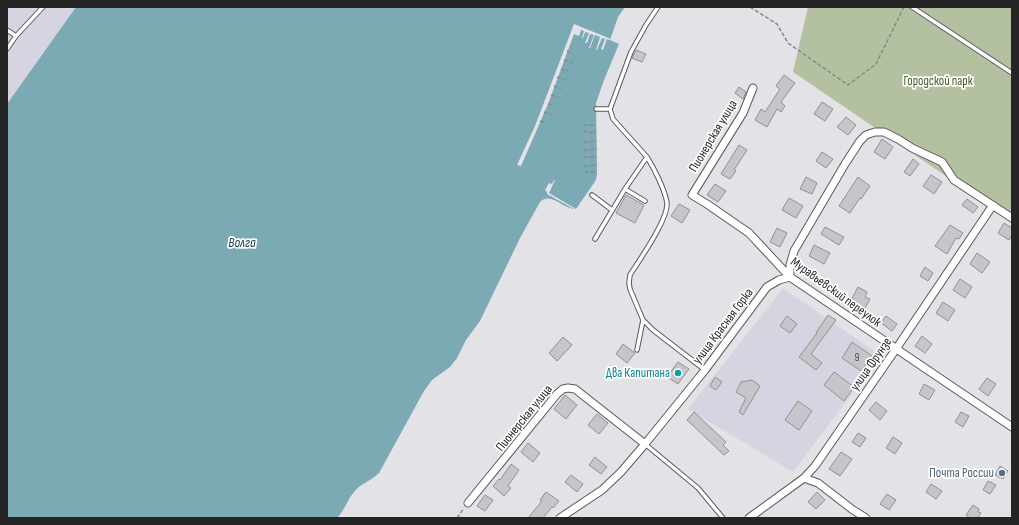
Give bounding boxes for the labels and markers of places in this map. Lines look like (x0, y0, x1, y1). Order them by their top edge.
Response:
place label: Два Капитана (606, 365, 670, 381)
marker: Два Капитана (673, 368, 683, 378)
place label: Почта России (929, 465, 994, 481)
marker: Почта России (997, 468, 1007, 478)

